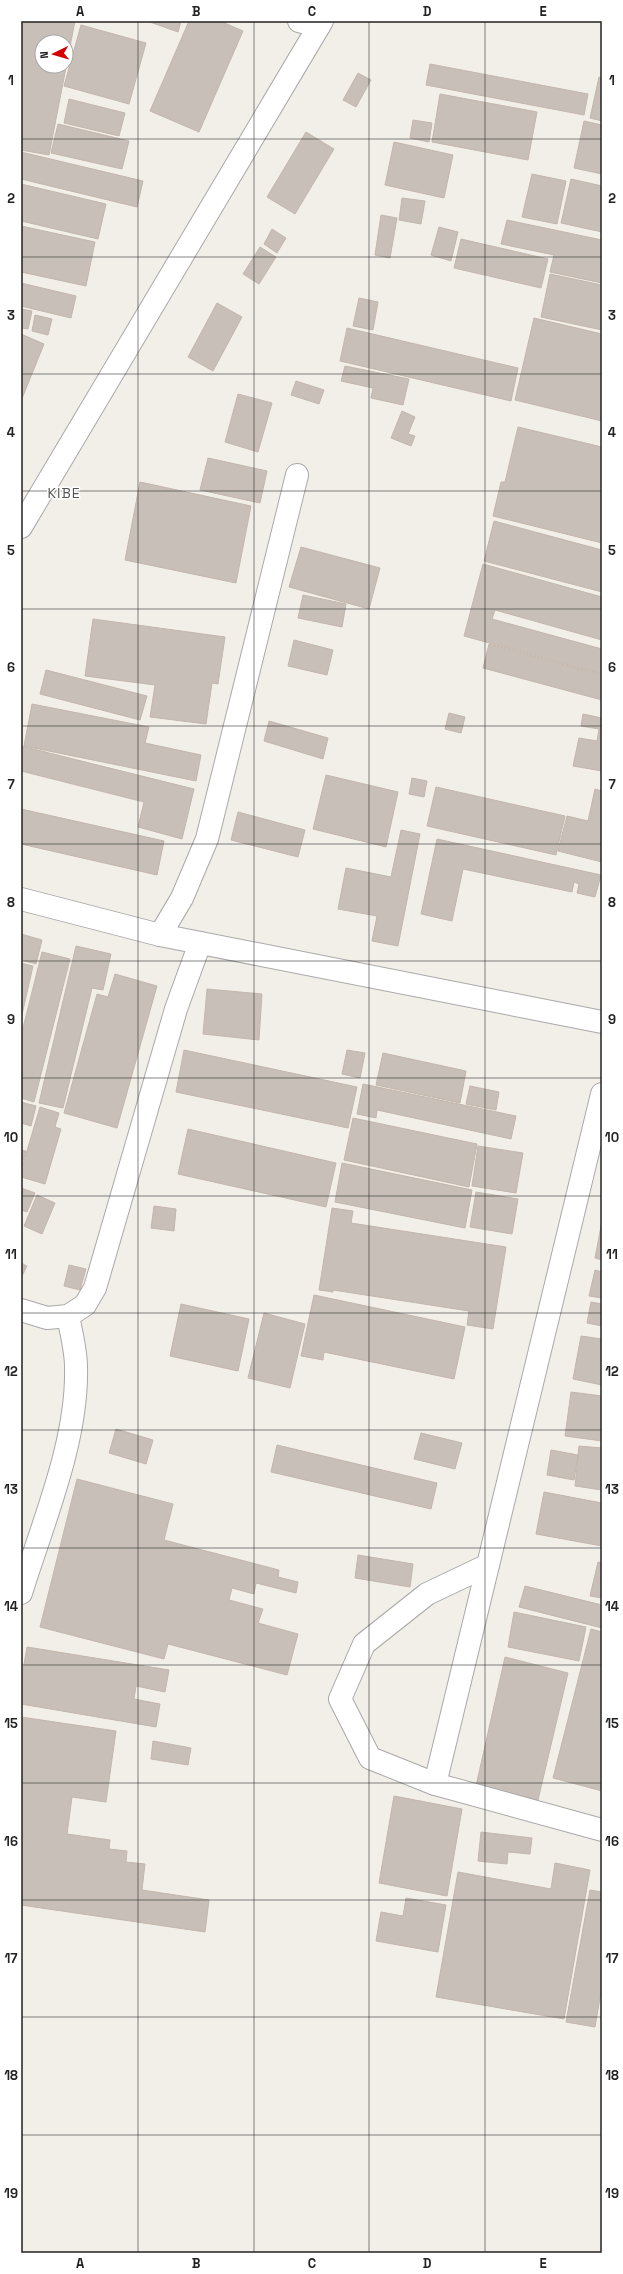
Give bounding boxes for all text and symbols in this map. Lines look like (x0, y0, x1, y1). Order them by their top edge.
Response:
text: A (76, 3, 85, 20)
text: B (192, 3, 201, 20)
text: C (308, 3, 316, 20)
text: D (423, 3, 432, 20)
text: E (539, 3, 547, 20)
north arrow (34, 34, 74, 74)
text: N (37, 51, 51, 59)
text: 1 (8, 72, 14, 89)
text: 1 (609, 72, 615, 89)
text: 2 (7, 190, 15, 207)
text: 2 (608, 190, 616, 207)
text: 3 (7, 307, 15, 324)
text: 3 (608, 307, 616, 324)
text: 4 (7, 424, 15, 441)
text: 4 (608, 424, 616, 441)
district label: KIBE (47, 484, 81, 502)
text: 5 (7, 542, 15, 559)
text: 5 (608, 542, 616, 559)
text: 6 (7, 659, 15, 676)
text: 6 (608, 659, 616, 676)
text: 7 (7, 776, 15, 793)
text: 7 (608, 776, 616, 793)
text: 8 (7, 894, 15, 911)
text: 8 (608, 894, 616, 911)
text: 9 (7, 1011, 15, 1028)
text: 9 (608, 1011, 616, 1028)
text: 10 (4, 1129, 18, 1146)
text: 10 (605, 1129, 619, 1146)
text: 11 (5, 1246, 17, 1263)
text: 11 (606, 1246, 618, 1263)
text: 12 (4, 1363, 18, 1380)
text: 12 (605, 1363, 619, 1380)
text: 13 (4, 1481, 18, 1498)
text: 13 (605, 1481, 619, 1498)
text: 14 (4, 1598, 18, 1615)
text: 14 (605, 1598, 619, 1615)
text: 15 (4, 1715, 18, 1732)
text: 15 (605, 1715, 619, 1732)
text: 16 (4, 1833, 18, 1850)
text: 16 (605, 1833, 619, 1850)
text: 17 (4, 1950, 18, 1967)
text: 17 (605, 1950, 619, 1967)
text: 18 (4, 2067, 18, 2084)
text: 18 (605, 2067, 619, 2084)
text: 19 (4, 2185, 18, 2202)
text: 19 (605, 2185, 619, 2202)
text: A (76, 2255, 85, 2272)
text: B (192, 2255, 201, 2272)
text: C (308, 2255, 316, 2272)
text: D (423, 2255, 432, 2272)
text: E (539, 2255, 547, 2272)

